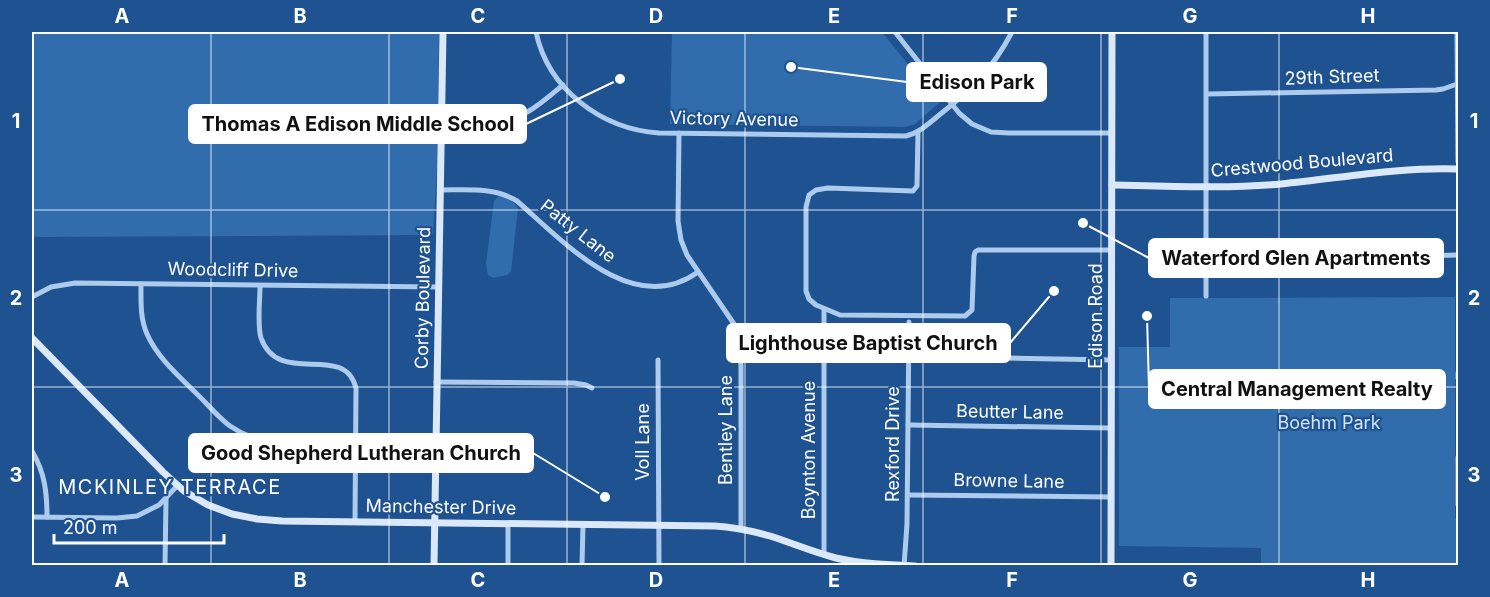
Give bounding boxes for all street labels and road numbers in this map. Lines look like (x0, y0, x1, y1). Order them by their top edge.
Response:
street label: 29th Street (1284, 64, 1380, 89)
street label: Victory Avenue (669, 107, 799, 130)
street label: Crestwood Boulevard (1210, 144, 1394, 181)
street label: Patty Lane (536, 195, 620, 267)
street label: Corby Boulevard (411, 227, 434, 369)
street label: Woodcliff Drive (167, 258, 299, 281)
street label: Edison Road (1085, 263, 1106, 369)
street label: Bentley Lane (715, 375, 736, 485)
street label: Boynton Avenue (798, 381, 819, 519)
street label: Rexford Drive (882, 386, 903, 502)
street label: Beutter Lane (956, 400, 1064, 423)
street label: Voll Lane (632, 403, 653, 481)
street label: Browne Lane (953, 469, 1065, 492)
street label: Manchester Drive (366, 495, 517, 518)

